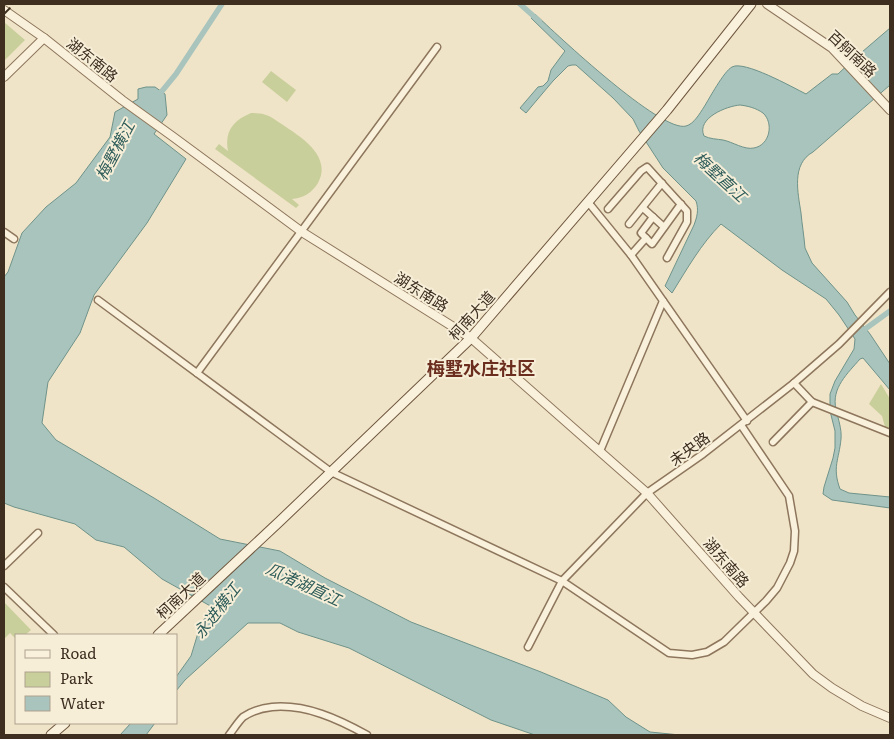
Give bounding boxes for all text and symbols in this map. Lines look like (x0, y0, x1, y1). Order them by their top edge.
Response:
street label: 百舸南路 (823, 24, 883, 82)
street label: 湖东南路 (62, 31, 124, 87)
water label: 梅墅横江 (88, 114, 141, 184)
water label: 梅墅直江 (689, 145, 754, 208)
street label: 湖东南路 (390, 265, 454, 317)
street label: 柯南大道 (442, 285, 500, 345)
district label: 梅墅水庄社区 (427, 354, 535, 381)
street label: 未央路 (664, 425, 714, 471)
street label: 湖东南路 (699, 532, 755, 592)
water label: 瓜渚湖直江 (263, 555, 347, 612)
street label: 柯南大道 (150, 566, 210, 624)
water label: 永进横江 (187, 576, 246, 643)
legend (15, 634, 178, 724)
text: Road (60, 641, 96, 664)
text: Park (60, 666, 94, 689)
text: Water (60, 691, 105, 714)

